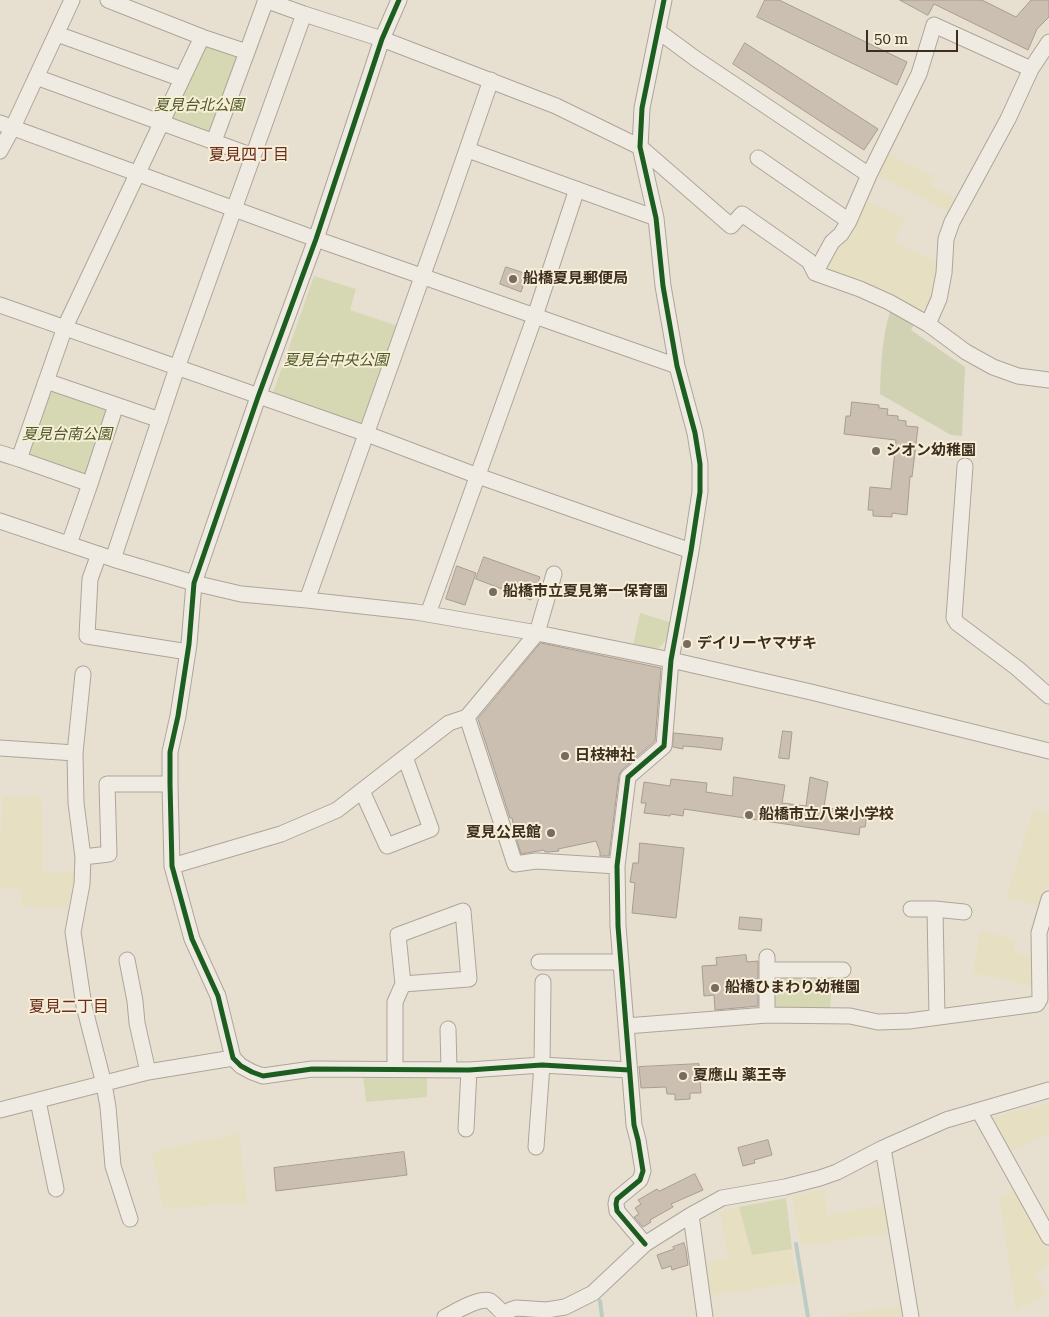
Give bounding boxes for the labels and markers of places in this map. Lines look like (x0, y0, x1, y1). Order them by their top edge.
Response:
place label: 船橋夏見郵便局 (523, 270, 628, 288)
marker: 船橋夏見郵便局 (507, 273, 519, 285)
place label: シオン幼稚園 (886, 442, 976, 460)
marker: シオン幼稚園 (870, 445, 882, 457)
place label: 船橋市立夏見第一保育園 (503, 583, 668, 601)
marker: 船橋市立夏見第一保育園 (487, 586, 499, 598)
place label: デイリーヤマザキ (697, 635, 817, 653)
marker: デイリーヤマザキ (681, 638, 693, 650)
place label: 日枝神社 (575, 747, 635, 765)
marker: 日枝神社 (559, 750, 571, 762)
place label: 船橋市立八栄小学校 (759, 806, 894, 824)
marker: 船橋市立八栄小学校 (743, 809, 755, 821)
place label: 夏見公民館 (466, 824, 541, 842)
marker: 夏見公民館 (545, 827, 557, 839)
place label: 船橋ひまわり幼稚園 (725, 979, 860, 997)
marker: 船橋ひまわり幼稚園 (709, 982, 721, 994)
place label: 夏應山 薬王寺 (693, 1067, 787, 1085)
marker: 夏應山 薬王寺 (677, 1070, 689, 1082)

